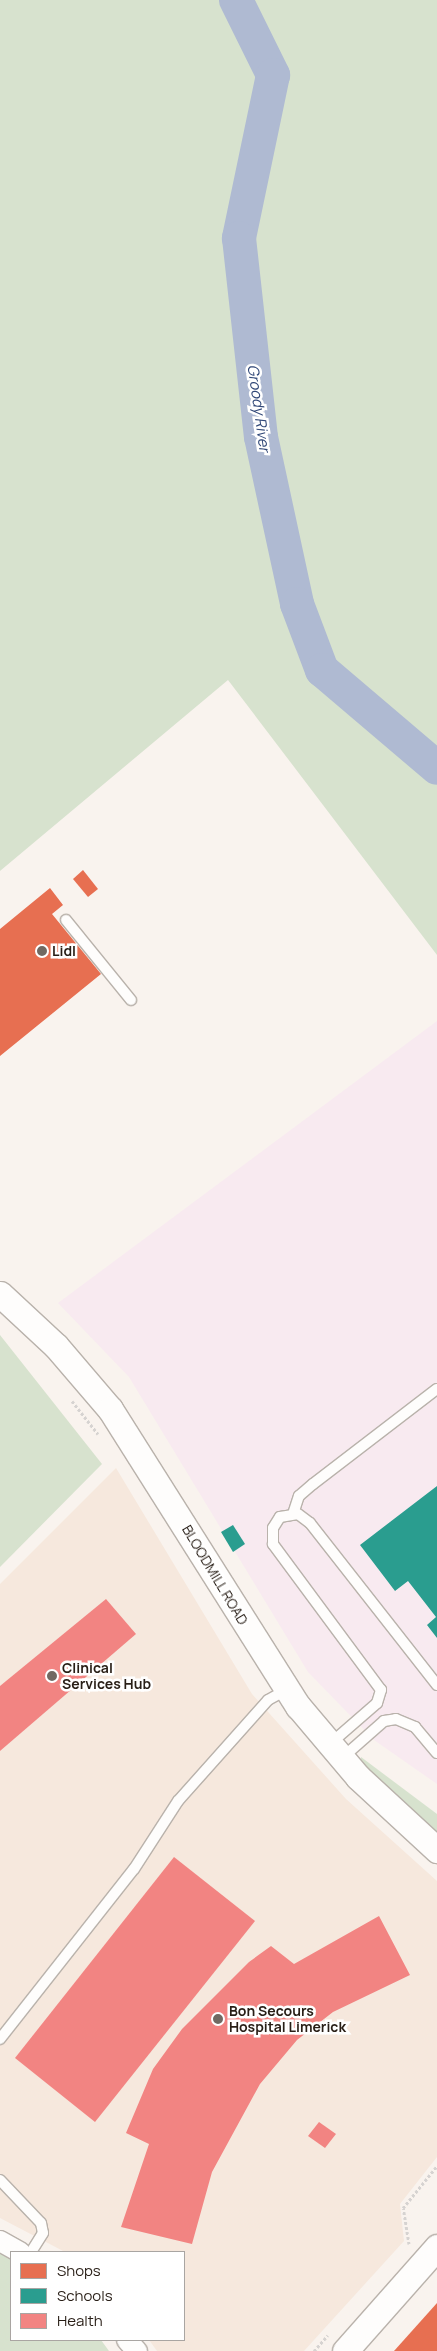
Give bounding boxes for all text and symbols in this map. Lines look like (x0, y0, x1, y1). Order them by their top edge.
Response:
water label: Groody River (244, 363, 274, 453)
place label: Lidl (52, 943, 76, 959)
marker: Lidl (36, 945, 48, 957)
street label: BLOODMILL ROAD (178, 1522, 252, 1628)
place label: Clinical Services Hub (62, 1660, 151, 1692)
marker: Clinical Services Hub (46, 1670, 58, 1682)
place label: Bon Secours Hospital Limerick (229, 2003, 346, 2035)
marker: Bon Secours Hospital Limerick (211, 2012, 225, 2026)
legend (10, 2251, 185, 2341)
text: Shops (57, 2260, 101, 2281)
text: Schools (57, 2285, 113, 2306)
text: Health (57, 2310, 103, 2331)

